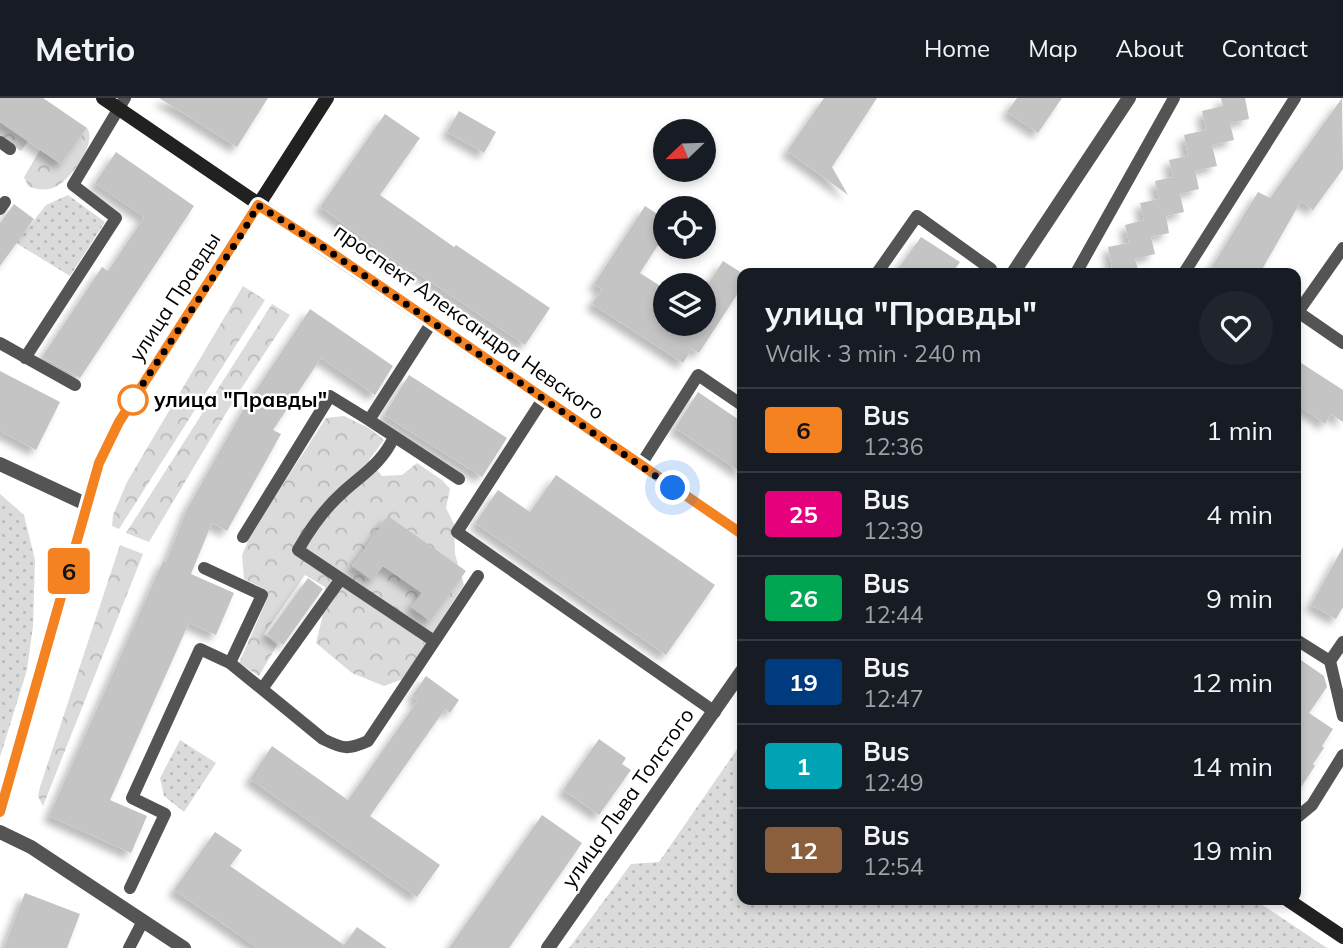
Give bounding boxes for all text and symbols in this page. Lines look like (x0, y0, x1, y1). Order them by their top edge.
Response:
text: Metrio (35, 28, 135, 69)
text: Home (924, 33, 990, 63)
text: Map (1028, 33, 1078, 63)
text: About (1116, 33, 1184, 63)
text: Contact (1222, 33, 1308, 63)
north arrow (653, 119, 716, 182)
map controls (653, 119, 716, 336)
button: locate (653, 196, 716, 259)
street label: проспект Александра Невского (329, 218, 610, 425)
street label: улица Правды (123, 227, 226, 366)
button: layers (653, 273, 716, 336)
button: heart (1199, 291, 1273, 365)
text: улица "Правды" (765, 292, 1037, 333)
text: Walk · 3 min · 240 m (765, 339, 982, 368)
marker: улица "Правды" (118, 385, 148, 415)
place label: улица "Правды" (154, 386, 327, 412)
text: Bus (863, 399, 909, 432)
text: 1 min (1206, 414, 1273, 447)
text: 6 (796, 415, 811, 445)
text: 12:36 (863, 432, 923, 461)
your location (655, 470, 690, 505)
text: Bus (863, 483, 909, 516)
text: 4 min (1206, 498, 1273, 531)
text: 25 (789, 499, 818, 529)
text: 12:39 (863, 516, 923, 545)
line badge: 6 (46, 548, 92, 594)
text: 6 (62, 556, 76, 586)
text: Bus (863, 567, 909, 600)
text: 9 min (1206, 582, 1273, 615)
text: 26 (789, 583, 818, 613)
text: 12:44 (863, 600, 923, 629)
text: Bus (863, 651, 909, 684)
text: 12 min (1191, 666, 1273, 699)
text: 19 (789, 667, 818, 697)
text: 12:47 (863, 684, 923, 713)
street label: улица Льва Толстого (555, 703, 699, 892)
text: Bus (863, 735, 909, 768)
text: 14 min (1191, 750, 1273, 783)
text: 1 (796, 751, 811, 781)
text: 12:49 (863, 768, 923, 797)
text: Bus (863, 819, 909, 852)
text: 19 min (1191, 834, 1273, 867)
text: 12 (789, 835, 818, 865)
text: 12:54 (863, 852, 923, 881)

